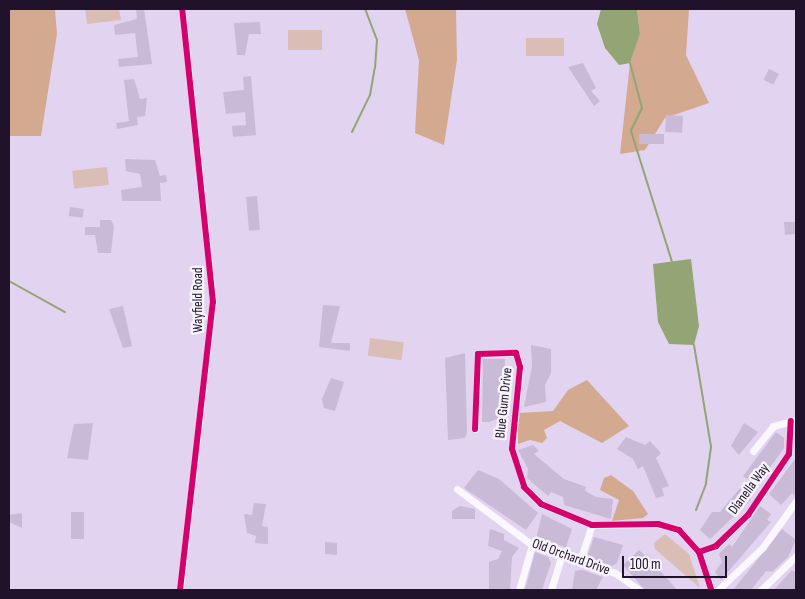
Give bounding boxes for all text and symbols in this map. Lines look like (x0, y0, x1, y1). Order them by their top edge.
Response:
street label: Wayfield Road (190, 267, 206, 333)
street label: Blue Gum Drive (492, 367, 516, 439)
street label: Dianella Way (725, 460, 773, 518)
street label: Old Orchard Drive (530, 535, 612, 579)
scale bar (625, 546, 730, 578)
text: 100 m (630, 555, 661, 574)

